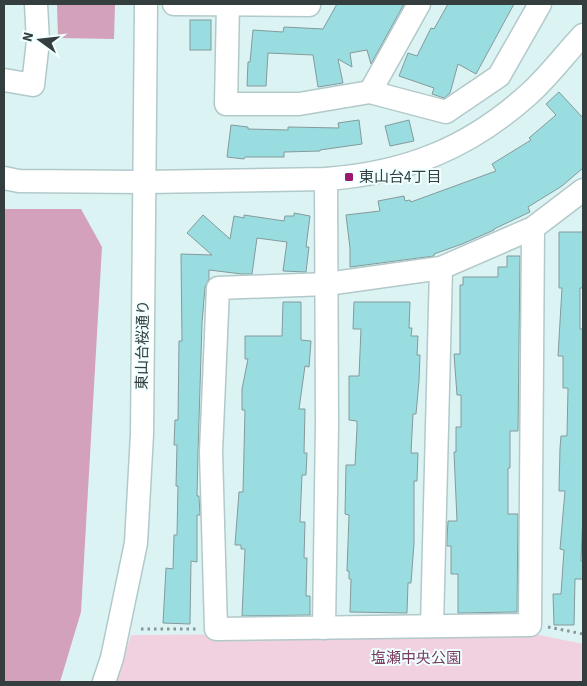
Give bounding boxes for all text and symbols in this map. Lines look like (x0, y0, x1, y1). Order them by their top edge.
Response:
north arrow (15, 15, 65, 65)
text: N (18, 30, 39, 44)
place label: 東山台4丁目 (359, 167, 441, 188)
marker: 東山台4丁目 (343, 171, 355, 183)
street label: 東山台桜通り (132, 300, 154, 390)
park label: 塩瀬中央公園 (371, 648, 461, 669)

